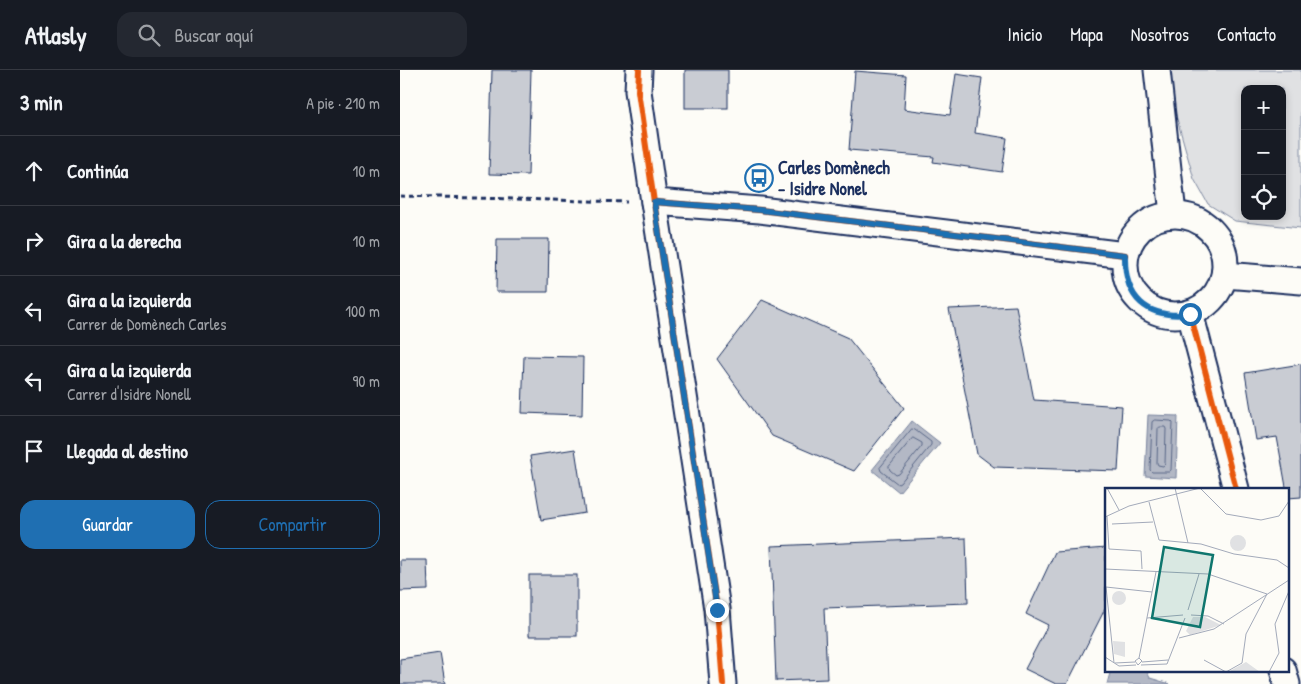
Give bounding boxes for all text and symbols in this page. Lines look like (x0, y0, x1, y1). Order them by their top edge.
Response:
search box (117, 12, 467, 57)
text: Atlasly (25, 19, 87, 51)
icon: search (135, 21, 163, 49)
text: Buscar aquí (175, 22, 254, 48)
text: Inicio (1008, 22, 1042, 47)
text: Mapa (1070, 22, 1103, 47)
text: Nosotros (1131, 22, 1189, 47)
text: Contacto (1217, 22, 1276, 47)
map controls (1241, 85, 1286, 220)
button: + (1241, 85, 1286, 130)
text: 3 min (20, 88, 63, 117)
text: A pie · 210 m (306, 92, 380, 114)
button: − (1241, 130, 1286, 175)
place label: Carles Domènech - Isidre Nonel (778, 155, 890, 201)
icon: ahead (20, 157, 48, 185)
text: Continúa (67, 158, 128, 184)
text: 10 m (352, 160, 380, 182)
bus stop icon: Carles Domènech - Isidre Nonel (744, 163, 774, 193)
button: locate (1241, 175, 1286, 220)
icon: right (20, 227, 48, 255)
text: Gira a la derecha (67, 228, 181, 254)
text: 10 m (352, 230, 380, 252)
text: Gira a la izquierda (67, 287, 191, 313)
icon: left (20, 297, 48, 325)
text: 100 m (345, 300, 380, 322)
route start (1179, 303, 1202, 326)
text: Carrer de Domènech Carles (67, 313, 226, 335)
text: Gira a la izquierda (67, 357, 191, 383)
icon: left (20, 367, 48, 395)
text: 90 m (352, 370, 380, 392)
text: Carrer d'Isidre Nonell (67, 383, 191, 405)
icon: arrive (20, 437, 48, 465)
text: Llegada al destino (67, 438, 188, 464)
inset map (1105, 488, 1288, 672)
button: Guardar (20, 500, 195, 549)
button: Compartir (205, 500, 380, 549)
route end (706, 599, 729, 622)

